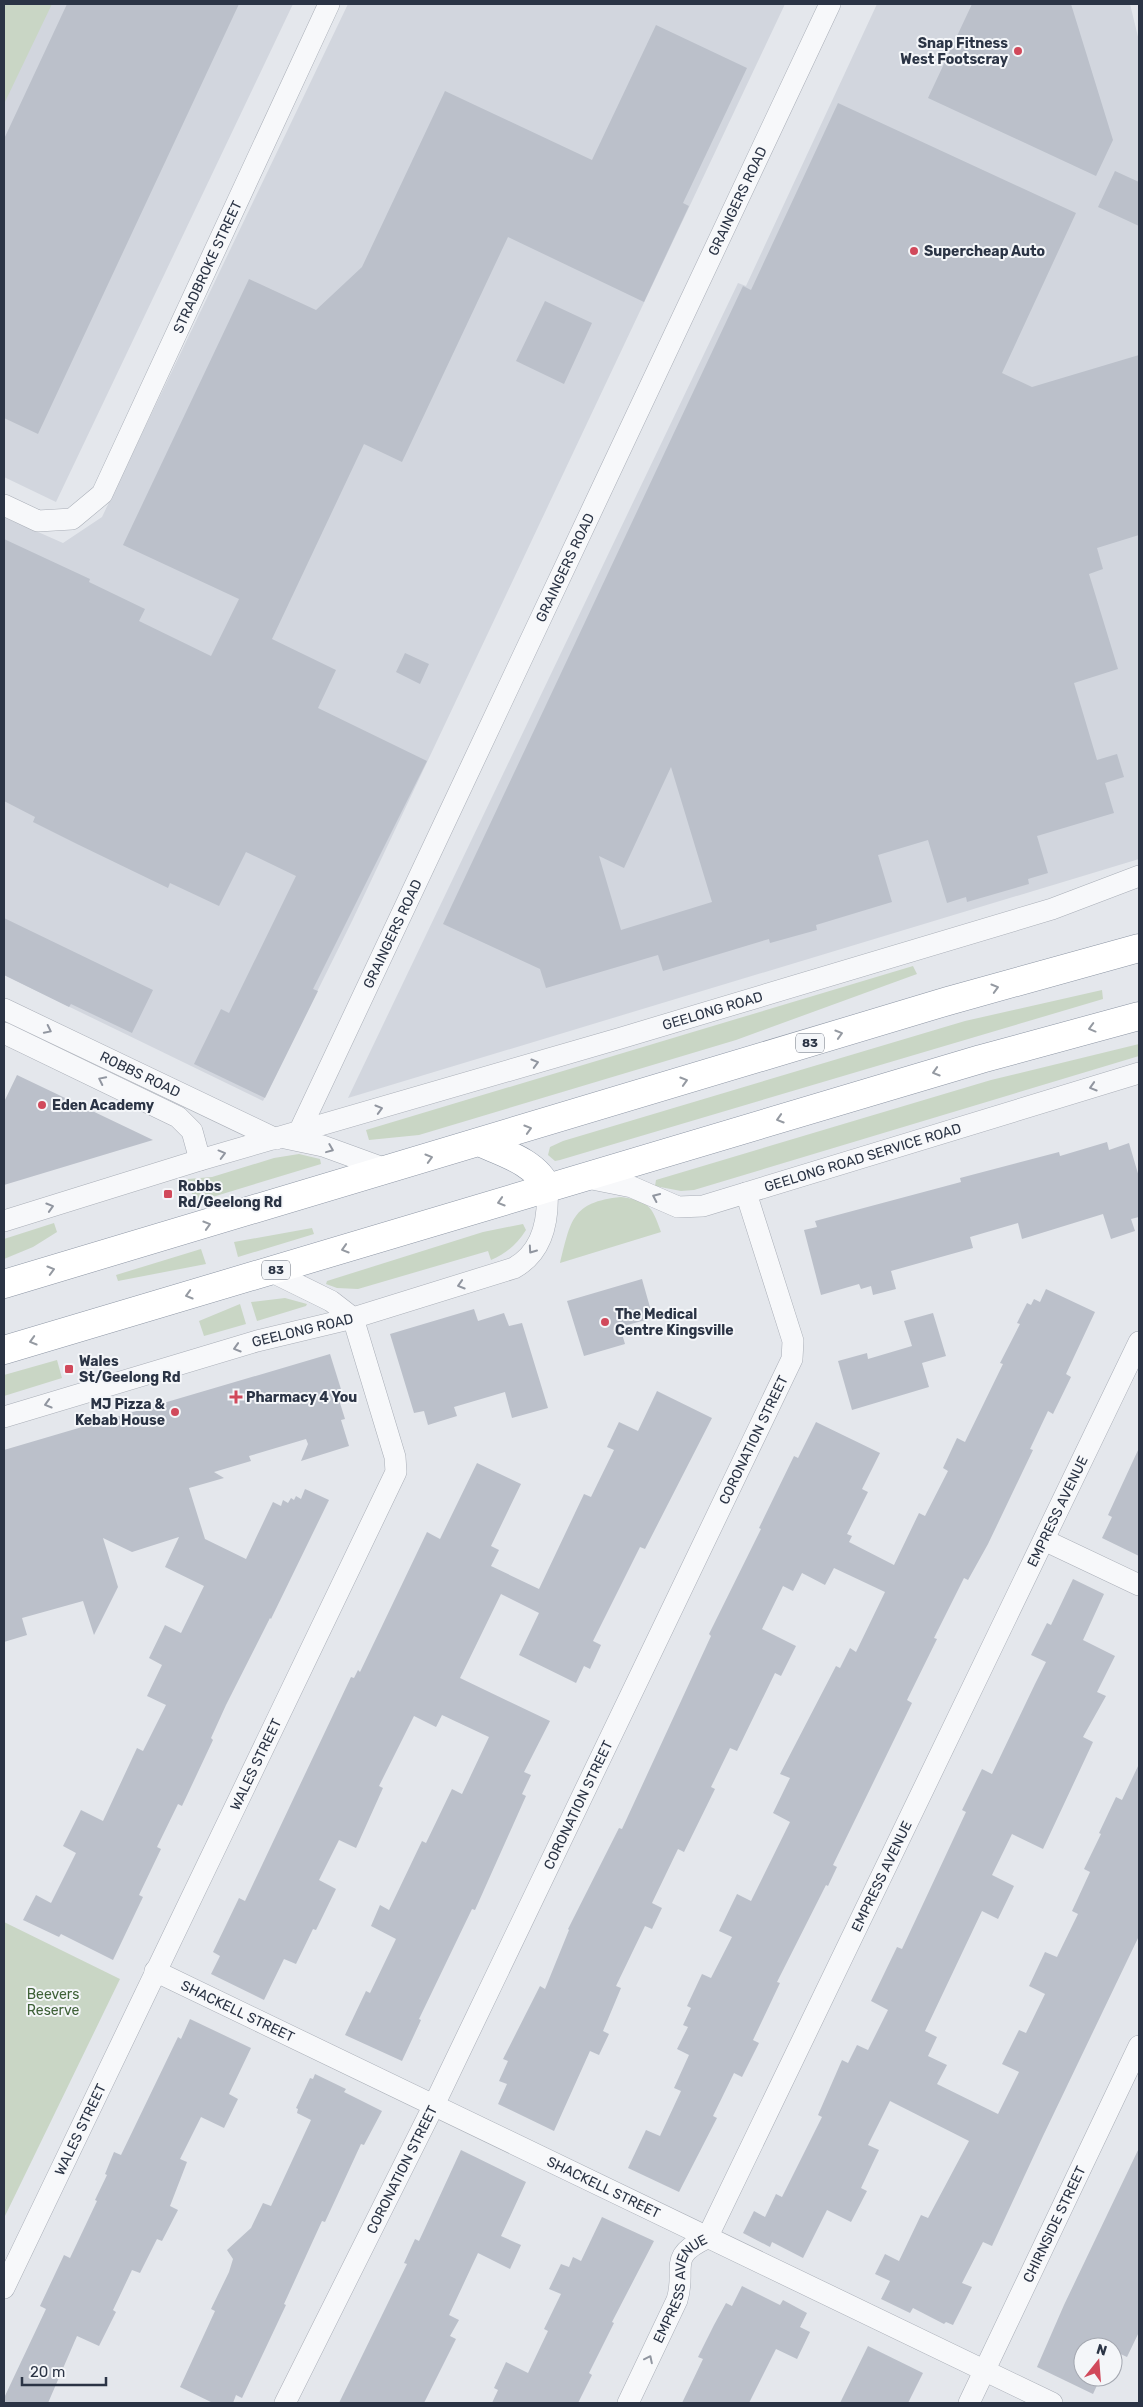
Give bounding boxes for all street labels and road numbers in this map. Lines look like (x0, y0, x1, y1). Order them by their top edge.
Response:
street label: GRAINGERS ROAD (704, 144, 770, 258)
street label: STRADBROKE STREET (169, 198, 245, 336)
street label: GRAINGERS ROAD (532, 510, 598, 625)
street label: GRAINGERS ROAD (359, 877, 425, 991)
street label: GEELONG ROAD (660, 988, 765, 1034)
road number: 83 (796, 1034, 824, 1052)
street label: ROBBS ROAD (97, 1048, 183, 1101)
street label: GEELONG ROAD SERVICE ROAD (762, 1119, 963, 1195)
road number: 83 (262, 1260, 290, 1280)
street label: GEELONG ROAD (250, 1310, 355, 1351)
street label: CORONATION STREET (715, 1373, 791, 1507)
street label: EMPRESS AVENUE (1023, 1453, 1091, 1570)
street label: WALES STREET (226, 1716, 285, 1813)
street label: CORONATION STREET (540, 1738, 616, 1872)
street label: EMPRESS AVENUE (847, 1818, 915, 1934)
street label: SHACKELL STREET (178, 1976, 297, 2045)
street label: WALES STREET (51, 2081, 109, 2178)
street label: CORONATION STREET (363, 2103, 441, 2236)
street label: SHACKELL STREET (544, 2153, 663, 2222)
street label: CHIRNSIDE STREET (1019, 2163, 1089, 2285)
street label: EMPRESS AVENUE (649, 2231, 710, 2346)

